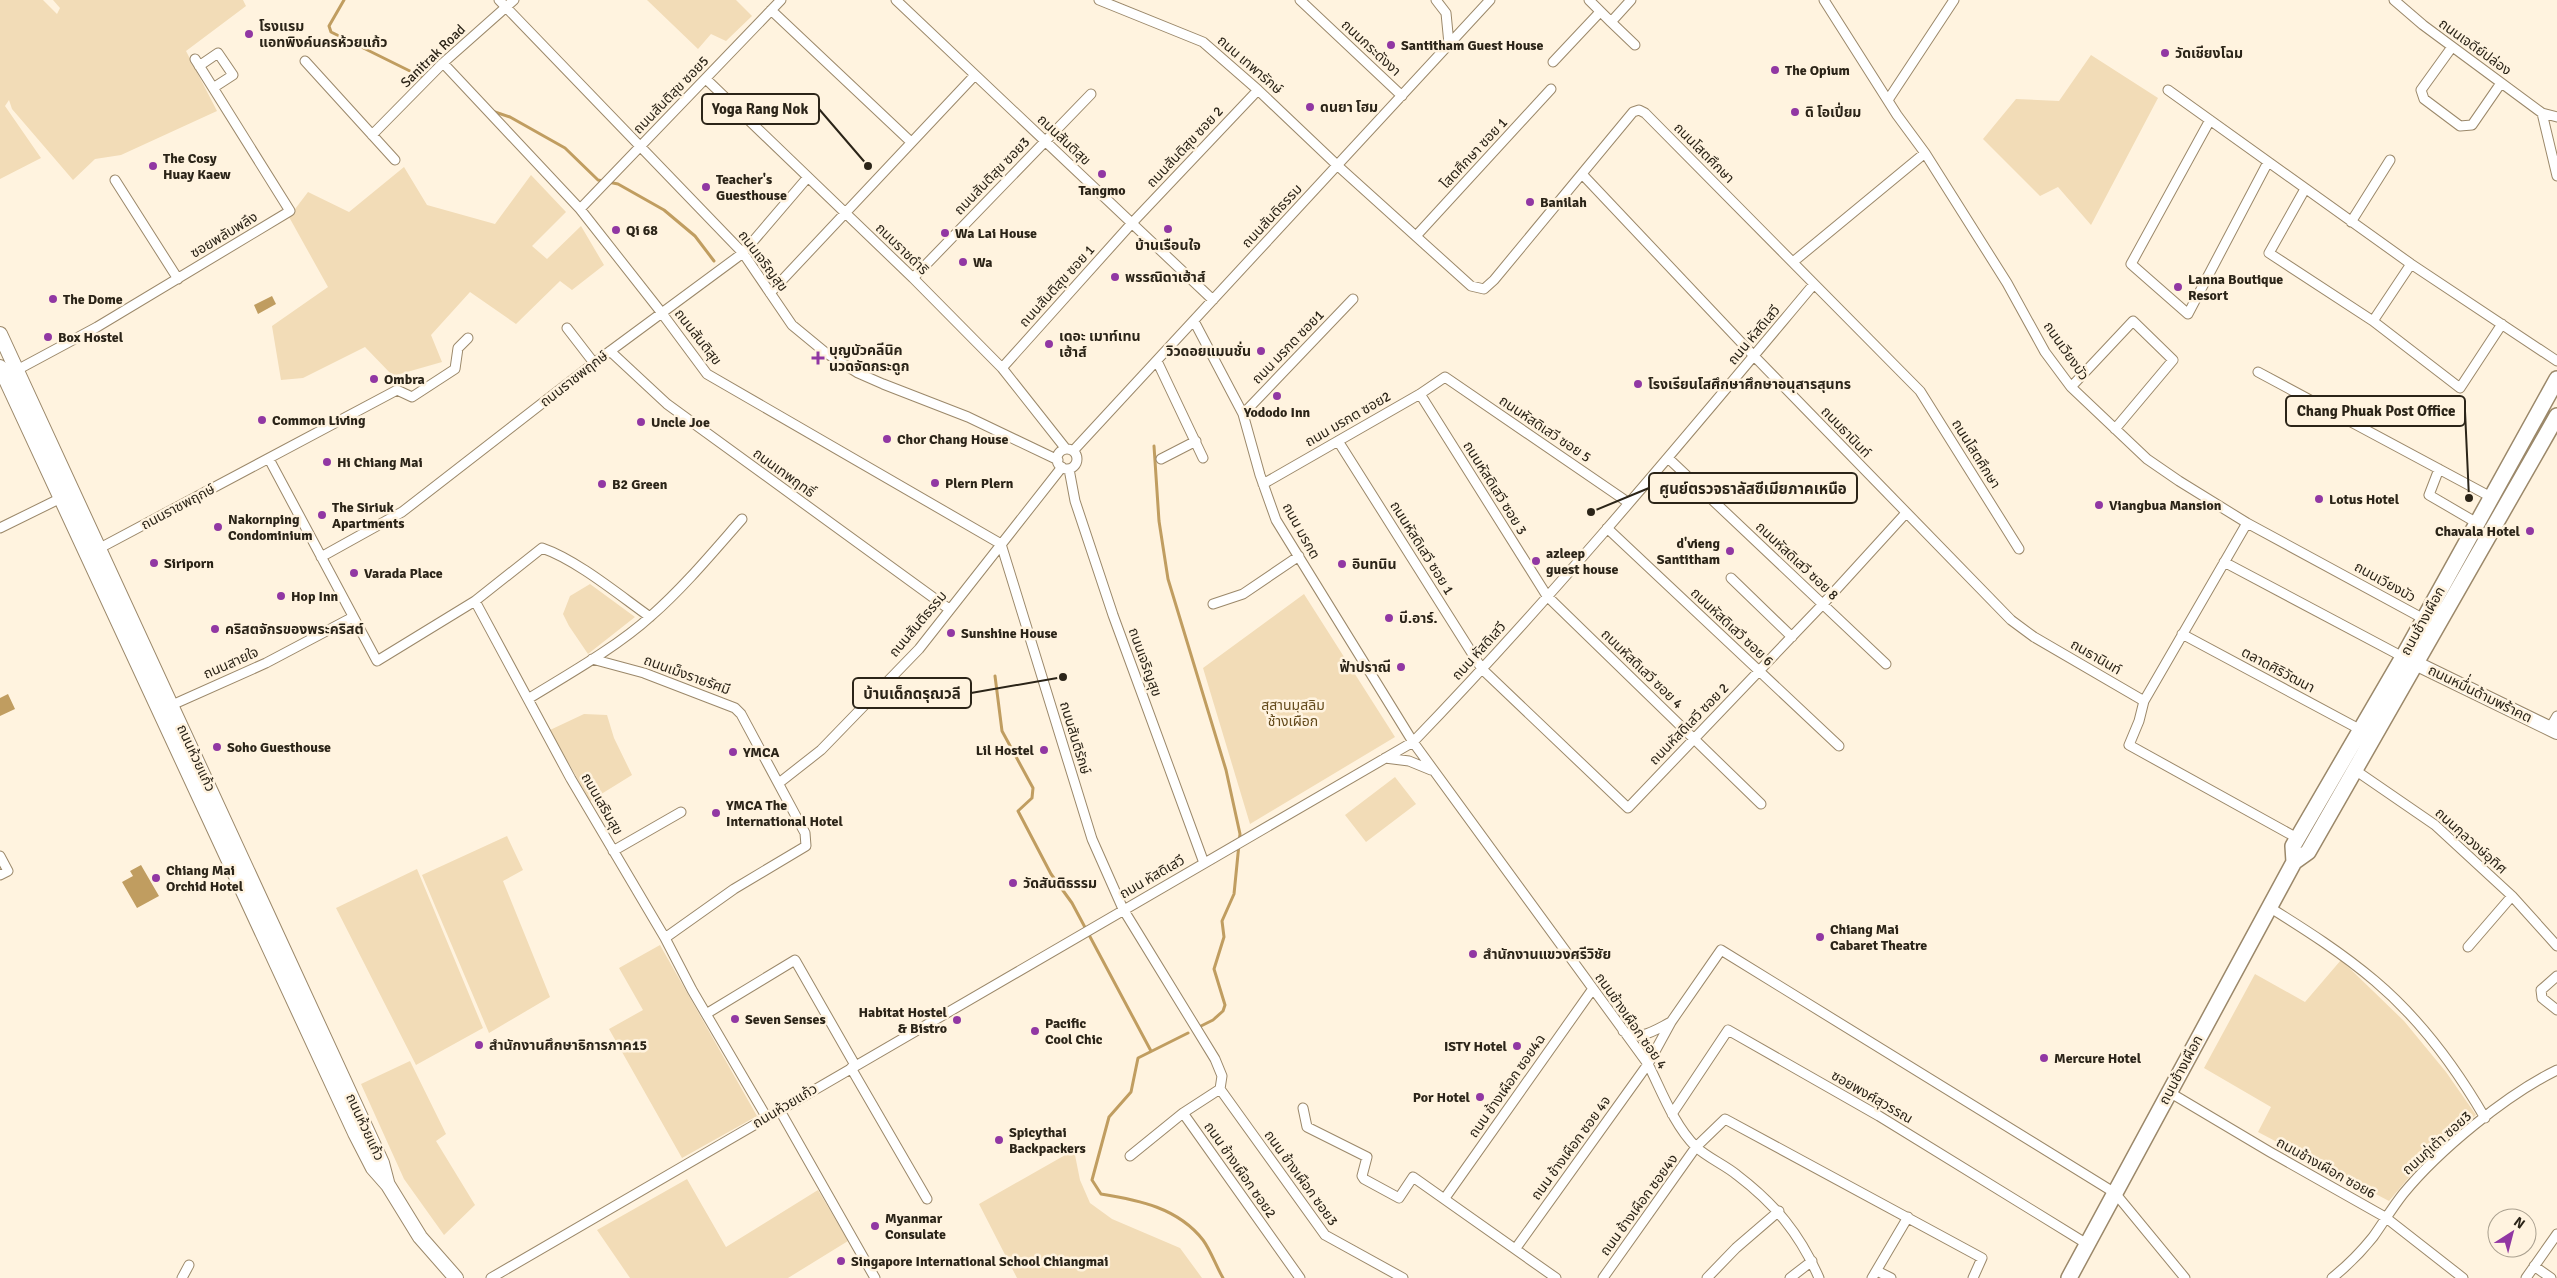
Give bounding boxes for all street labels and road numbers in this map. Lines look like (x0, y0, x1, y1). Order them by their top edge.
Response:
street label: ถนนเจดีย์ปล่อง (2435, 15, 2515, 79)
street label: ถนนกระดังงา (1338, 16, 1404, 80)
street label: Sanitrak Road (397, 21, 469, 91)
street label: ถนน เทพารักษ์ (1214, 32, 1286, 98)
street label: ถนนสันติสุข ซอย5 (630, 53, 712, 137)
street label: ถนนสันติสุข ซอย 2 (1143, 103, 1227, 191)
street label: ถนนสันติสุข (1034, 111, 1094, 169)
street label: โสตศึกษา ซอย 1 (1437, 114, 1511, 192)
street label: ถนนโสตศึกษา (1670, 119, 1738, 187)
street label: ถนนสันติสุข ซอย3 (951, 134, 1033, 218)
street label: ถนนสันติธรรม (1238, 181, 1306, 251)
street label: ซอยพลับพลึง (187, 208, 261, 262)
street label: ถนนราชดำริ (872, 220, 932, 278)
street label: ถนนเจริญสุข (735, 227, 791, 295)
street label: ถนนสันติสุข ซอย 1 (1016, 241, 1098, 331)
street label: ถนน หัสดิเสวี (1724, 302, 1784, 368)
street label: ถนนสันติสุข (671, 305, 725, 369)
street label: ถนน มรกต ซอย1 (1248, 306, 1328, 388)
street label: ถนนเวียงบัว (2040, 318, 2092, 384)
street label: ถนนราชพฤกษ์ (537, 347, 611, 411)
street label: ถนน มรกต ซอย2 (1302, 388, 1394, 450)
street label: ถนนหัสดิเสวี ซอย 5 (1496, 392, 1594, 466)
street label: ถนนธานินท์ (1817, 403, 1875, 461)
street label: ถนนโสตศึกษา (1948, 416, 2004, 492)
street label: ถนนหัสดิเสวี ซอย 3 (1459, 438, 1531, 538)
street label: ถนนเทพฤทธิ์ (750, 445, 819, 501)
street label: ถนนราชพฤกษ์ (138, 480, 218, 534)
street label: ถนนหัสดิเสวี ซอย 1 (1386, 498, 1458, 598)
street label: ถนน มรกต (1279, 500, 1323, 562)
street label: ถนนหัสดิเสวี ซอย 8 (1752, 518, 1842, 604)
street label: ถนนเวียงบัว (2351, 558, 2419, 606)
street label: ถนนหัสดิเสวี ซอย 6 (1687, 584, 1777, 670)
street label: ถนนช้างเผือก (2397, 584, 2449, 658)
street label: ถนนสันติธรรม (885, 588, 951, 660)
street label: ถนน หัสดิเสวี (1448, 618, 1510, 684)
street label: ถนนเจริญสุข (1125, 625, 1165, 699)
street label: ถนนหัสดิเสวี ซอย 4 (1598, 626, 1687, 713)
street label: ถนธานินท์ (2068, 636, 2124, 678)
street label: ถนนสายใจ (201, 643, 261, 683)
street label: ตลาดศิริวัฒนา (2238, 644, 2318, 696)
street label: ถนนเม็งรายรัศมี (641, 651, 733, 699)
street label: ถนนหมื่่นด้ามพร้าคต (2425, 656, 2538, 727)
street label: ถนนหัสดิเสวี ซอย 2 (1646, 680, 1732, 768)
street label: ถนนสันติรักษ์ (1056, 700, 1094, 777)
street label: ถนนห้วยแก้ว (173, 722, 219, 794)
street label: ถนนเสริมสุข (577, 770, 627, 838)
street label: ถนนกุลวงษ์อุทิศ (2432, 804, 2511, 878)
street label: ถนน หัสดิเสวี (1116, 852, 1188, 902)
street label: ถนนช้างเผือก ซอย 4 (1591, 969, 1671, 1073)
street label: ถนน ช้างเผือก ซอย4ฉ (1465, 1031, 1549, 1141)
street label: ถนนช้างเผือก (2156, 1032, 2206, 1108)
street label: ซอยพงศ์สุวรรณ (1828, 1067, 1916, 1127)
street label: ถนนห้วยแก้ว (750, 1080, 820, 1132)
street label: ถนนห้วยแก้ว (342, 1091, 388, 1163)
street label: ถนน ช้างเผือก ซอย 4จ (1528, 1093, 1614, 1203)
street label: ถนนกู่เต้า ซอย3 (2399, 1107, 2475, 1179)
street label: ถนน ช้างเผือก ซอย2 (1200, 1118, 1280, 1222)
street label: ถนน ช้างเผือก ซอย3 (1261, 1127, 1341, 1229)
street label: ถนนช้างเผือก ซอย6 (2273, 1134, 2379, 1202)
street label: ถนน ช้างเผือก ซอย4ง (1596, 1151, 1682, 1259)

